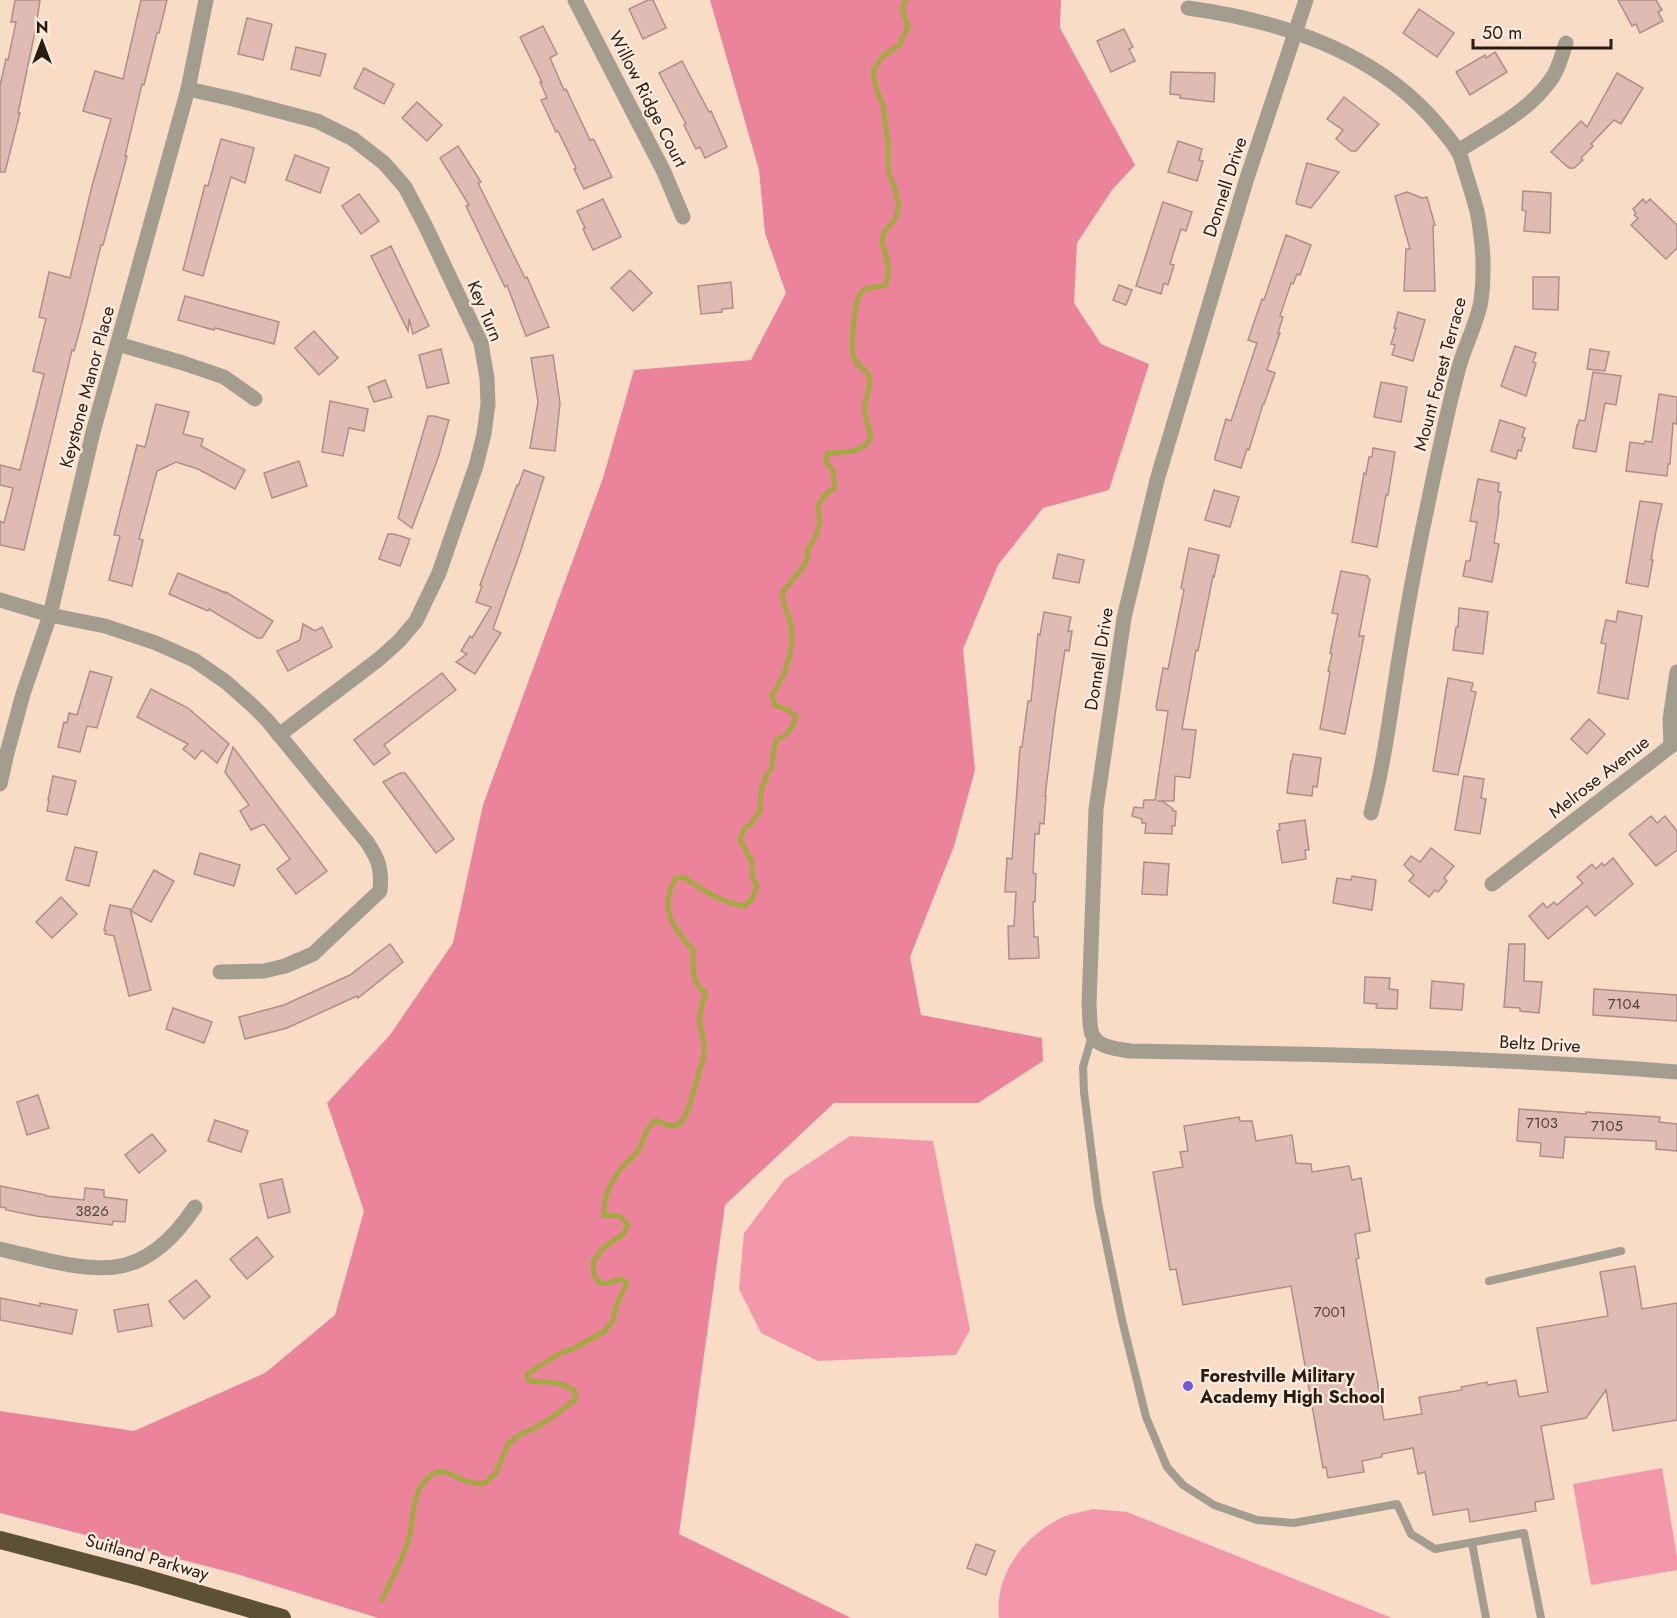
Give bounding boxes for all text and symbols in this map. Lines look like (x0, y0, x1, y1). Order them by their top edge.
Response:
north arrow (12, 12, 72, 72)
scale bar (1473, 12, 1611, 50)
text: N (36, 16, 48, 39)
text: 50 m (1482, 20, 1522, 46)
street label: Willow Ridge Court (602, 26, 694, 172)
street label: Donnell Drive (1197, 134, 1253, 240)
street label: Key Turn (461, 276, 509, 346)
street label: Mount Forest Terrace (1407, 294, 1473, 454)
street label: Keystone Manor Place (53, 303, 121, 471)
street label: Donnell Drive (1078, 606, 1120, 712)
street label: Melrose Avenue (1543, 729, 1655, 825)
house number: 7104 (1608, 993, 1640, 1015)
street label: Beltz Drive (1499, 1029, 1581, 1059)
house number: 7103 (1526, 1112, 1558, 1134)
house number: 7105 (1591, 1115, 1623, 1137)
house number: 3826 (75, 1200, 109, 1222)
house number: 7001 (1314, 1301, 1346, 1323)
place label: Forestville Military Academy High School (1199, 1363, 1385, 1410)
marker: Forestville Military Academy High School (1181, 1379, 1195, 1393)
street label: Suitland Parkway (82, 1527, 212, 1587)

